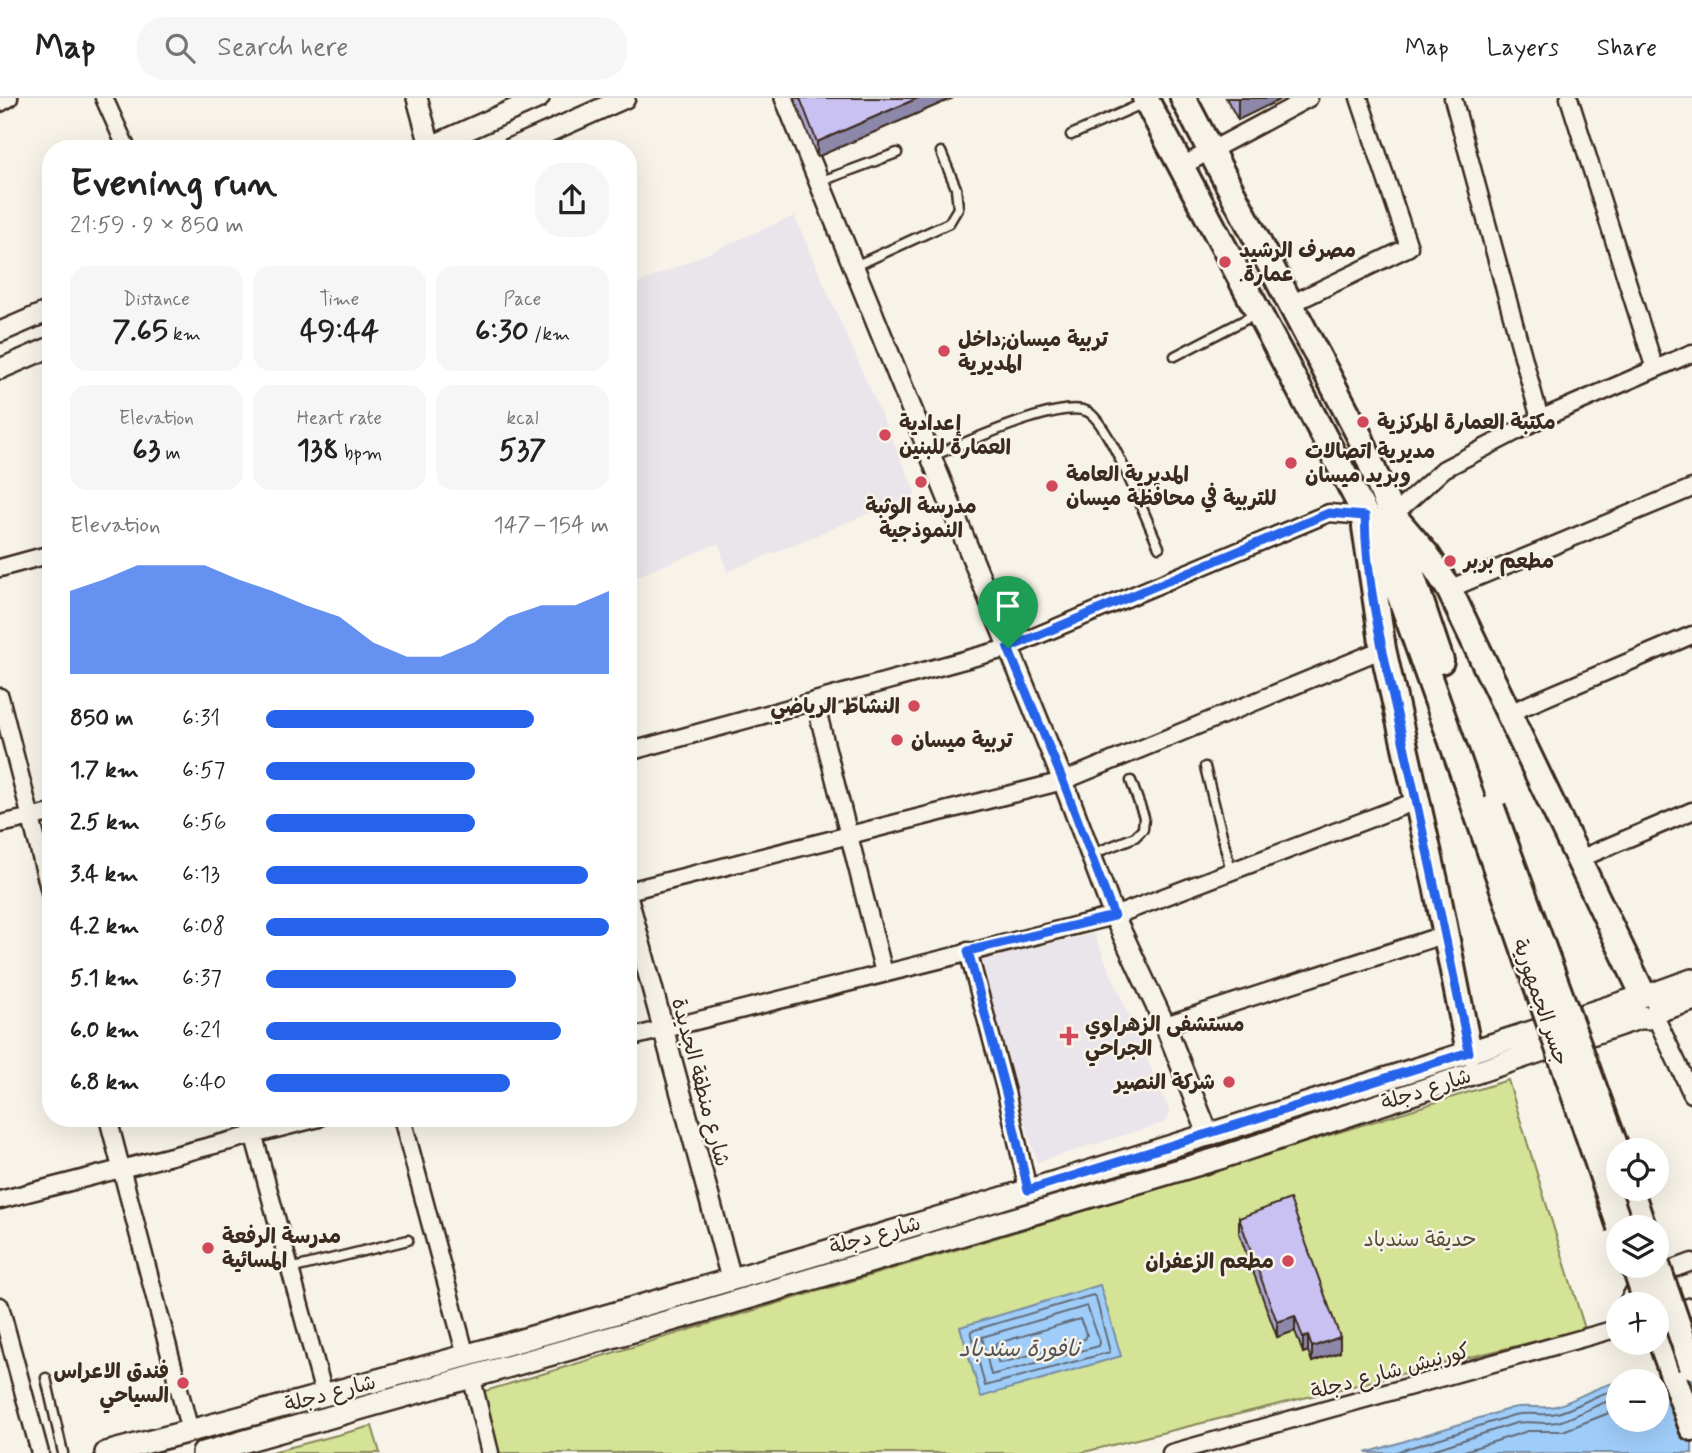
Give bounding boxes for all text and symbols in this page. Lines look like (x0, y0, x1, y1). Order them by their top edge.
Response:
search box (137, 17, 627, 80)
text: Map (35, 26, 95, 70)
icon: search (161, 29, 199, 67)
text: Search here (217, 31, 348, 65)
text: Map (1405, 33, 1449, 64)
text: Layers (1487, 33, 1559, 64)
text: Share (1597, 33, 1657, 64)
text: Evening run (70, 160, 277, 209)
button: share (535, 163, 609, 237)
text: 21:59 · 9 × 850 m (70, 211, 244, 241)
place label: مصرف الرشيد .عمارة (1239, 237, 1356, 289)
marker: مصرف الرشيد .عمارة (1217, 254, 1233, 270)
text: Distance (123, 287, 190, 312)
text: Time (320, 287, 359, 312)
text: Pace (504, 287, 541, 312)
text: 7.65 (112, 312, 168, 351)
text: 49:44 (300, 312, 379, 351)
text: 6:30 (475, 312, 529, 351)
text: km (168, 322, 201, 347)
text: /km (529, 322, 570, 347)
place label: تربية ميسان;داخل المديرية (958, 326, 1109, 378)
marker: تربية ميسان;داخل المديرية (936, 343, 952, 359)
text: Elevation (119, 406, 194, 431)
text: Heart rate (297, 406, 382, 431)
text: kcal (507, 406, 538, 431)
place label: مكتبة العمارة المركزية (1377, 409, 1556, 437)
place label: إعدادية العمارة للبنين (899, 410, 1011, 462)
marker: مكتبة العمارة المركزية (1355, 414, 1371, 430)
marker: إعدادية العمارة للبنين (877, 427, 893, 443)
text: 63 (132, 431, 160, 470)
text: 138 (297, 431, 339, 470)
text: 537 (499, 431, 546, 470)
place label: مديرية اتصالات وبريد ميسان (1305, 438, 1435, 490)
text: m (160, 441, 181, 466)
text: bpm (339, 441, 382, 466)
marker: مديرية اتصالات وبريد ميسان (1283, 455, 1299, 471)
place label: المديرية العامة للتربية في محافظة ميسان (1066, 461, 1276, 513)
marker: مدرسة الوثبة النموذجية (913, 474, 929, 490)
marker: المديرية العامة للتربية في محافظة ميسان (1044, 478, 1060, 494)
place label: مدرسة الوثبة النموذجية (865, 493, 977, 545)
text: Elevation (70, 511, 161, 541)
text: 147–154 m (494, 511, 609, 541)
place label: مطعم بربر (1462, 548, 1554, 577)
marker: مطعم بربر (1442, 553, 1458, 569)
pin (978, 576, 1038, 648)
icon: arrive (989, 587, 1027, 625)
place label: النشاط الرياضي (771, 693, 900, 725)
marker: النشاط الرياضي (906, 698, 922, 714)
text: 850 m (70, 704, 134, 734)
text: 6:31 (182, 704, 220, 734)
place label: تربية ميسان (911, 727, 1014, 755)
marker: تربية ميسان (889, 732, 905, 748)
text: 1.7 km (70, 756, 139, 786)
text: 6:57 (182, 756, 225, 786)
text: 2.5 km (70, 808, 140, 838)
text: 6:56 (182, 808, 226, 838)
text: 3.4 km (70, 860, 138, 890)
text: 6:13 (182, 860, 220, 890)
text: 4.2 km (70, 912, 139, 942)
text: 6:08 (182, 912, 225, 942)
street label: جسر الجمهورية (1505, 935, 1575, 1070)
text: 5.1 km (70, 964, 139, 994)
text: 6:37 (182, 964, 222, 994)
street label: شارع منطقة الجديدة (664, 995, 736, 1170)
place label: مستشفى الزهراوي الجراحي (1085, 1011, 1244, 1067)
text: 6.0 km (70, 1016, 139, 1046)
text: 6:21 (182, 1016, 221, 1046)
marker: مستشفى الزهراوي الجراحي (1059, 1026, 1079, 1046)
street label: شارع دجلة (1378, 1062, 1475, 1118)
text: 6.8 km (70, 1068, 139, 1098)
text: 6:40 (182, 1068, 226, 1098)
place label: شركة النصير (1113, 1069, 1215, 1097)
marker: شركة النصير (1221, 1074, 1237, 1090)
map controls (1606, 1138, 1669, 1432)
button: locate (1606, 1138, 1669, 1201)
street label: شارع دجلة (827, 1210, 924, 1262)
button: layers (1606, 1215, 1669, 1278)
place label: مدرسة الرفعة المسائية (222, 1223, 341, 1275)
park label: حديقة سندباد (1363, 1226, 1477, 1254)
marker: مدرسة الرفعة المسائية (200, 1240, 216, 1256)
place label: مطعم الزعفران (1145, 1248, 1274, 1277)
marker: مطعم الزعفران (1280, 1253, 1296, 1269)
button: + (1606, 1292, 1669, 1355)
water label: نافورة سندباد (959, 1335, 1082, 1365)
street label: كورنيش شارع دجلة (1308, 1337, 1473, 1407)
place label: فندق الاعراس السياحي (53, 1358, 169, 1414)
street label: شارع دجلة (282, 1368, 379, 1420)
button: − (1606, 1369, 1669, 1432)
marker: فندق الاعراس السياحي (175, 1375, 191, 1391)

